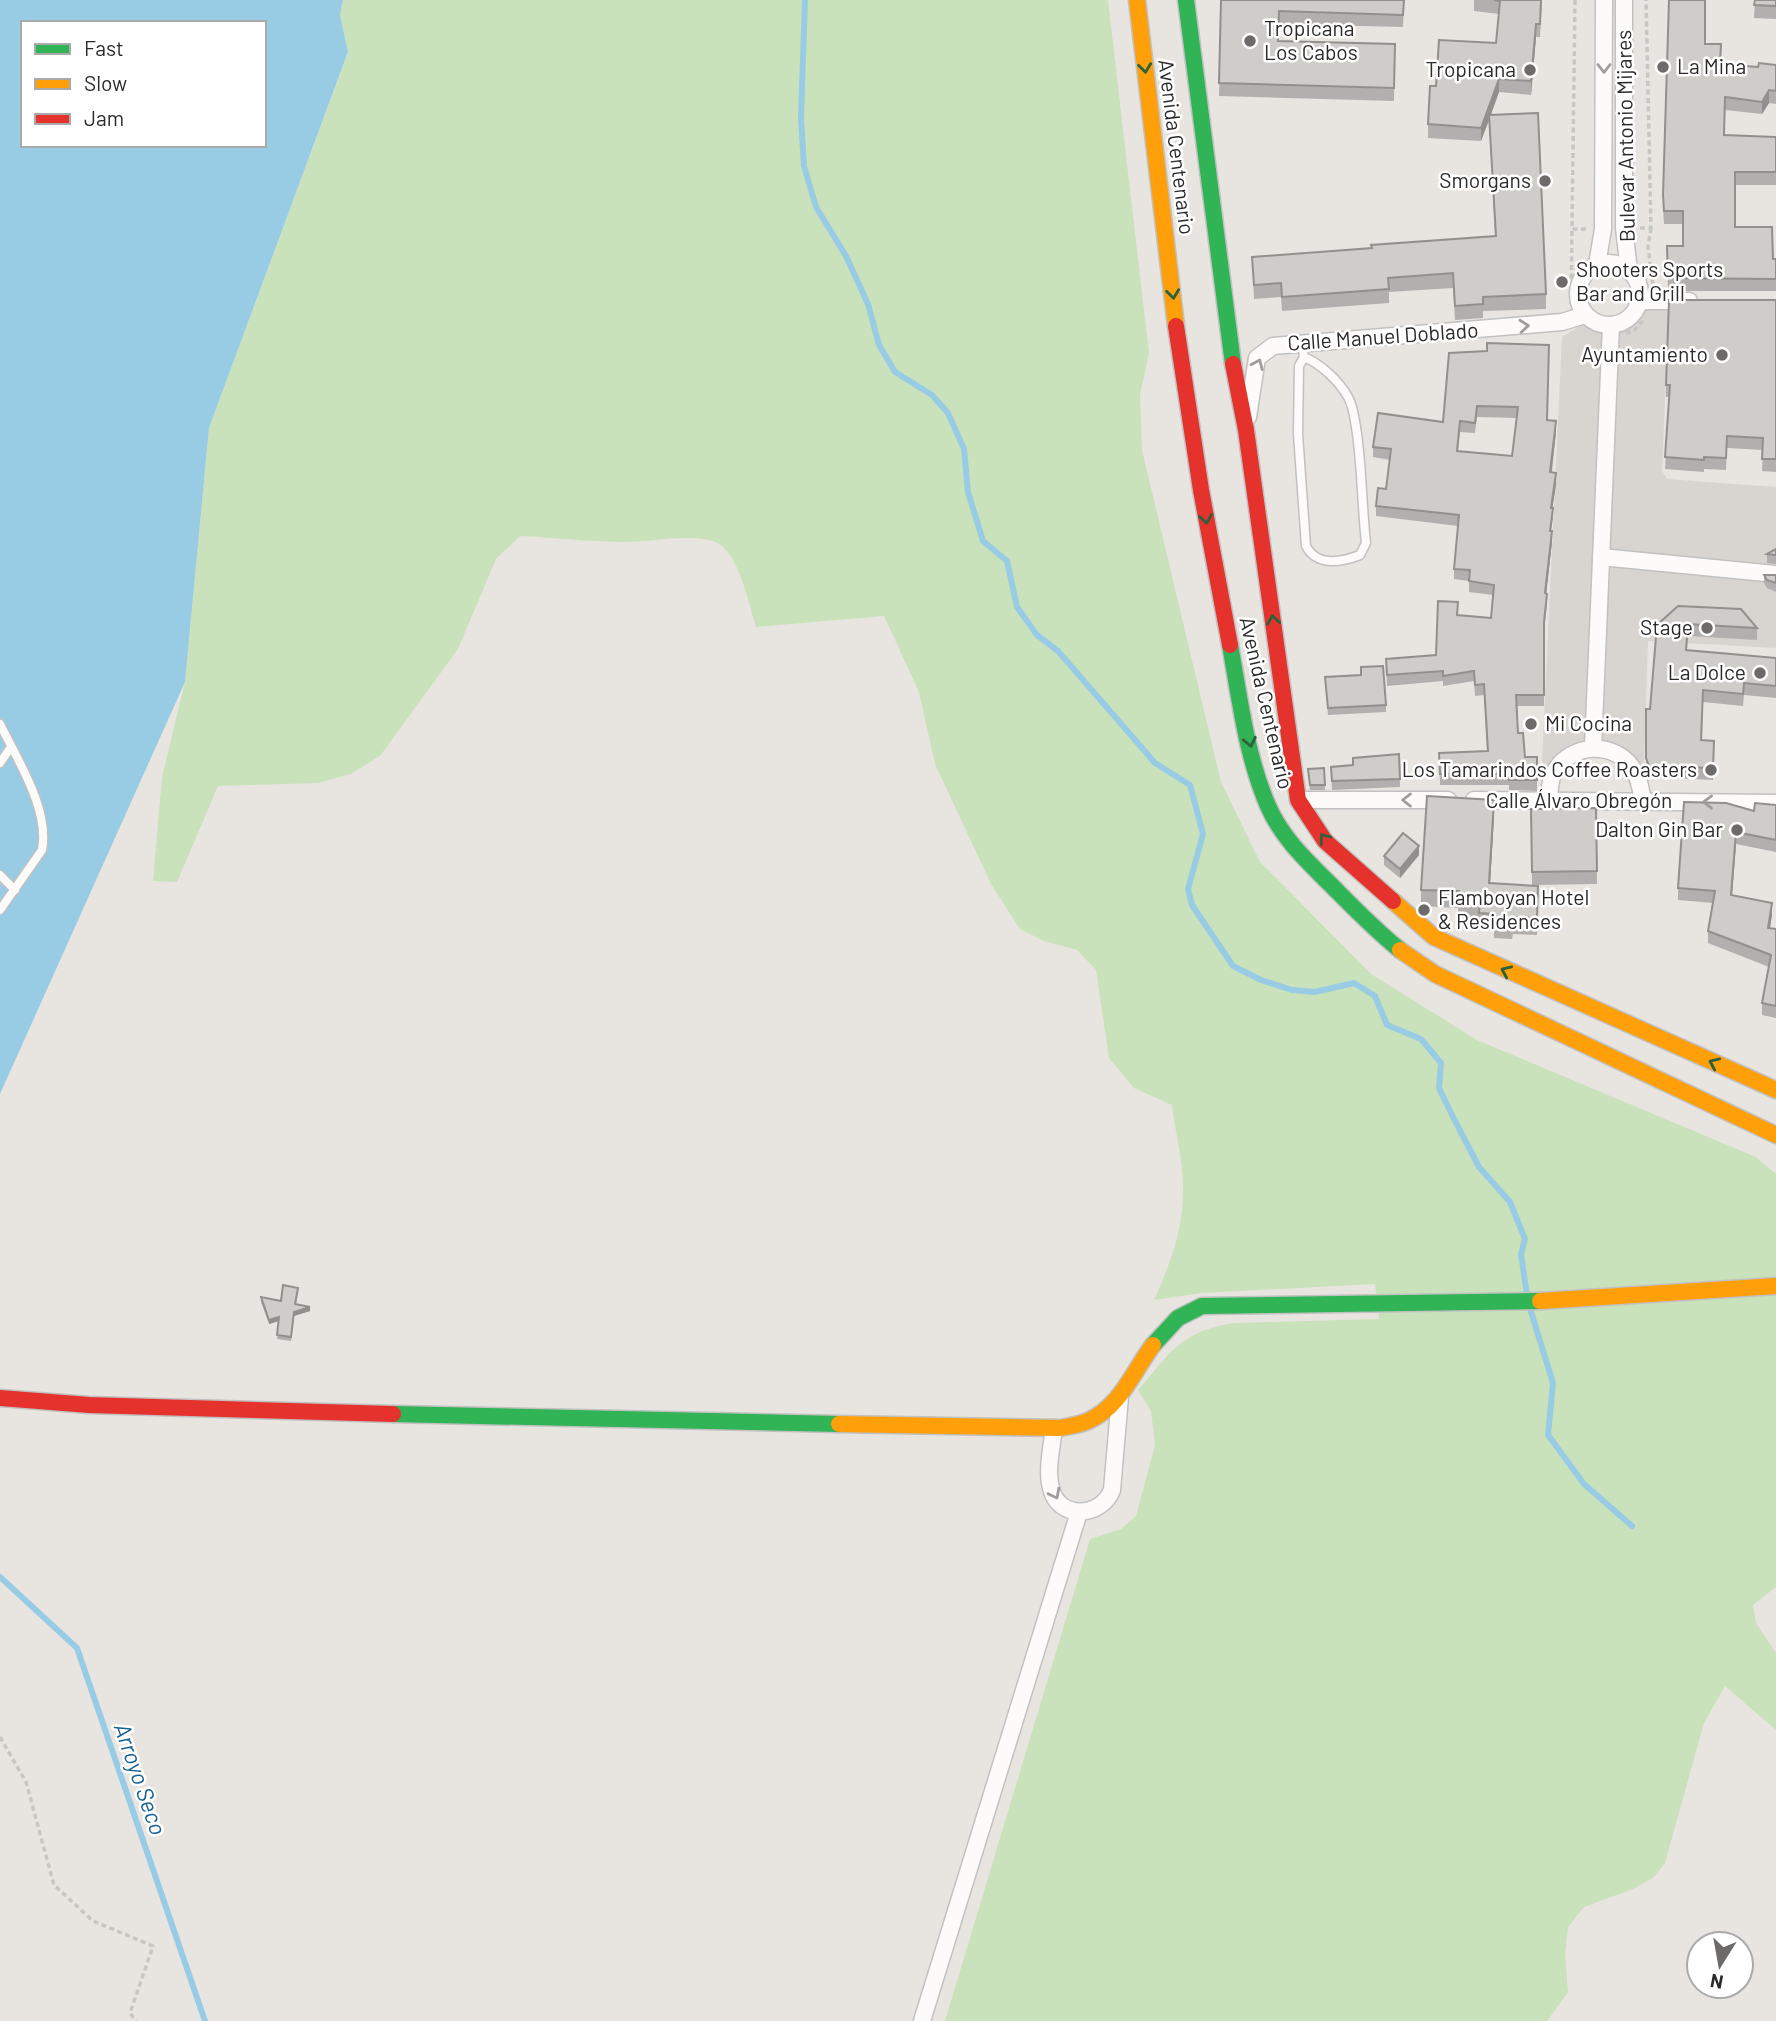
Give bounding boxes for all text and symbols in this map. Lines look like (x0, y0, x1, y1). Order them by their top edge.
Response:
place label: Tropicana Los Cabos (1264, 15, 1358, 64)
legend (21, 21, 266, 147)
street label: Bulevar Antonio Mijares (1610, 30, 1639, 242)
marker: Tropicana Los Cabos (1242, 33, 1258, 49)
text: Fast (84, 35, 124, 60)
place label: La Mina (1677, 53, 1746, 78)
place label: Tropicana (1426, 56, 1516, 81)
street label: Avenida Centenario (1154, 58, 1201, 236)
marker: La Mina (1655, 59, 1671, 75)
one-way arrow (1137, 62, 1152, 74)
marker: Tropicana (1522, 62, 1538, 78)
one-way arrow (1596, 63, 1612, 74)
text: Slow (84, 70, 127, 95)
text: Jam (84, 105, 124, 130)
place label: Smorgans (1439, 167, 1531, 192)
marker: Smorgans (1537, 173, 1553, 189)
place label: Shooters Sports Bar and Grill (1576, 256, 1723, 305)
marker: Shooters Sports Bar and Grill (1554, 274, 1570, 290)
one-way arrow (1165, 288, 1180, 299)
street label: Calle Manuel Doblado (1287, 316, 1479, 355)
one-way arrow (1519, 319, 1530, 334)
place label: Ayuntamiento (1581, 341, 1708, 366)
marker: Ayuntamiento (1714, 347, 1730, 363)
one-way arrow (1249, 359, 1263, 371)
one-way arrow (1198, 513, 1213, 524)
street label: Avenida Centenario (1235, 614, 1299, 791)
one-way arrow (1266, 614, 1281, 626)
place label: Stage (1640, 614, 1693, 639)
marker: Stage (1699, 620, 1715, 636)
place label: La Dolce (1668, 659, 1746, 684)
marker: La Dolce (1752, 665, 1768, 681)
place label: Mi Cocina (1545, 710, 1632, 735)
marker: Mi Cocina (1523, 716, 1539, 732)
one-way arrow (1242, 736, 1257, 748)
place label: Los Tamarindos Coffee Roasters (1402, 756, 1697, 781)
marker: Los Tamarindos Coffee Roasters (1703, 762, 1719, 778)
street label: Calle Álvaro Obregón (1486, 787, 1672, 812)
one-way arrow (1401, 792, 1412, 808)
one-way arrow (1702, 794, 1713, 810)
place label: Dalton Gin Bar (1595, 816, 1723, 841)
marker: Dalton Gin Bar (1729, 822, 1745, 838)
one-way arrow (1320, 833, 1333, 845)
place label: Flamboyan Hotel & Residences (1438, 884, 1589, 933)
marker: Flamboyan Hotel & Residences (1416, 902, 1432, 918)
one-way arrow (1500, 965, 1513, 979)
one-way arrow (1708, 1057, 1721, 1071)
one-way arrow (1047, 1487, 1061, 1500)
water label: Arroyo Seco (109, 1719, 173, 1838)
north arrow (1685, 1930, 1755, 2000)
text: N (1708, 1970, 1725, 1995)

